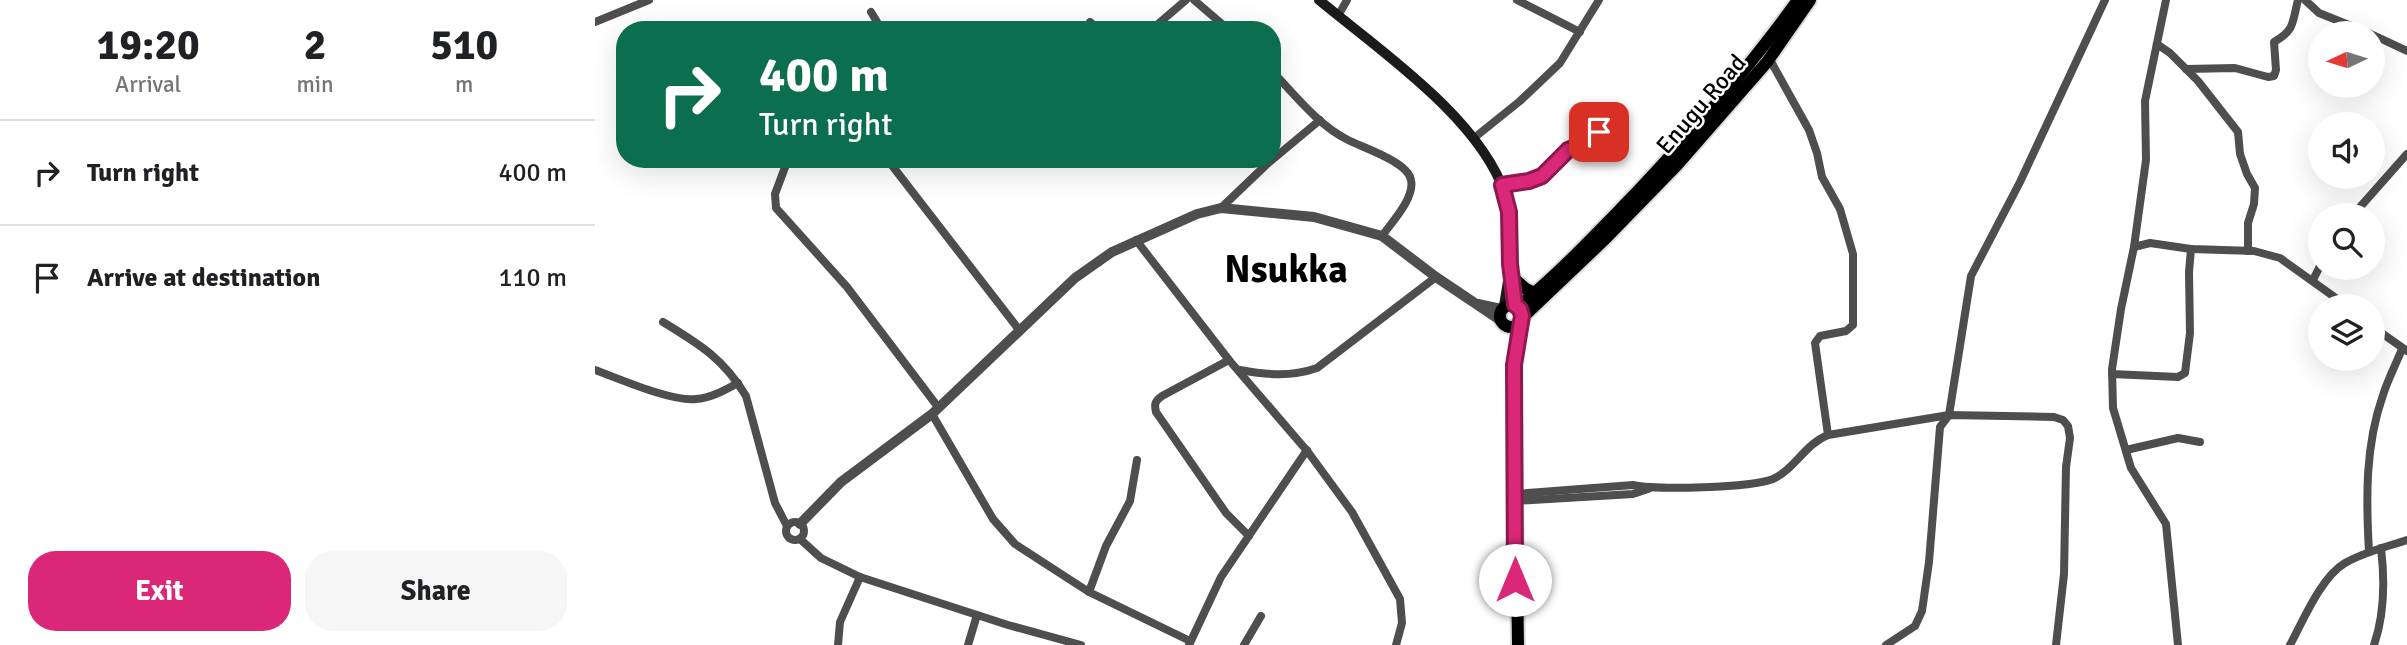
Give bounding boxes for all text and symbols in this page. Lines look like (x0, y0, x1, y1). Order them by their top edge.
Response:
text: 19:20 (97, 20, 200, 71)
text: 2 (304, 20, 326, 71)
text: 510 (430, 20, 498, 71)
north arrow (2308, 21, 2385, 98)
map controls (2308, 21, 2385, 371)
text: 400 m (759, 45, 889, 105)
street label: Enugu Road (1650, 48, 1752, 160)
icon: right (644, 49, 735, 140)
text: Arrival (115, 70, 181, 99)
text: min (296, 70, 334, 99)
text: m (455, 70, 473, 99)
pin (1569, 102, 1629, 162)
text: Turn right (759, 105, 892, 144)
button: sound (2308, 112, 2385, 189)
icon: arrive (1580, 113, 1618, 151)
icon: right (28, 154, 66, 192)
text: Turn right (87, 157, 199, 189)
text: 400 m (498, 157, 567, 189)
button: search (2308, 203, 2385, 280)
district label: Nsukka (1224, 246, 1348, 293)
icon: arrive (28, 259, 66, 297)
text: Arrive at destination (87, 262, 320, 294)
text: 110 m (498, 262, 567, 294)
button: layers (2308, 294, 2385, 371)
position arrow (1478, 543, 1552, 617)
button: Exit (28, 551, 291, 631)
button: Share (305, 551, 567, 631)

